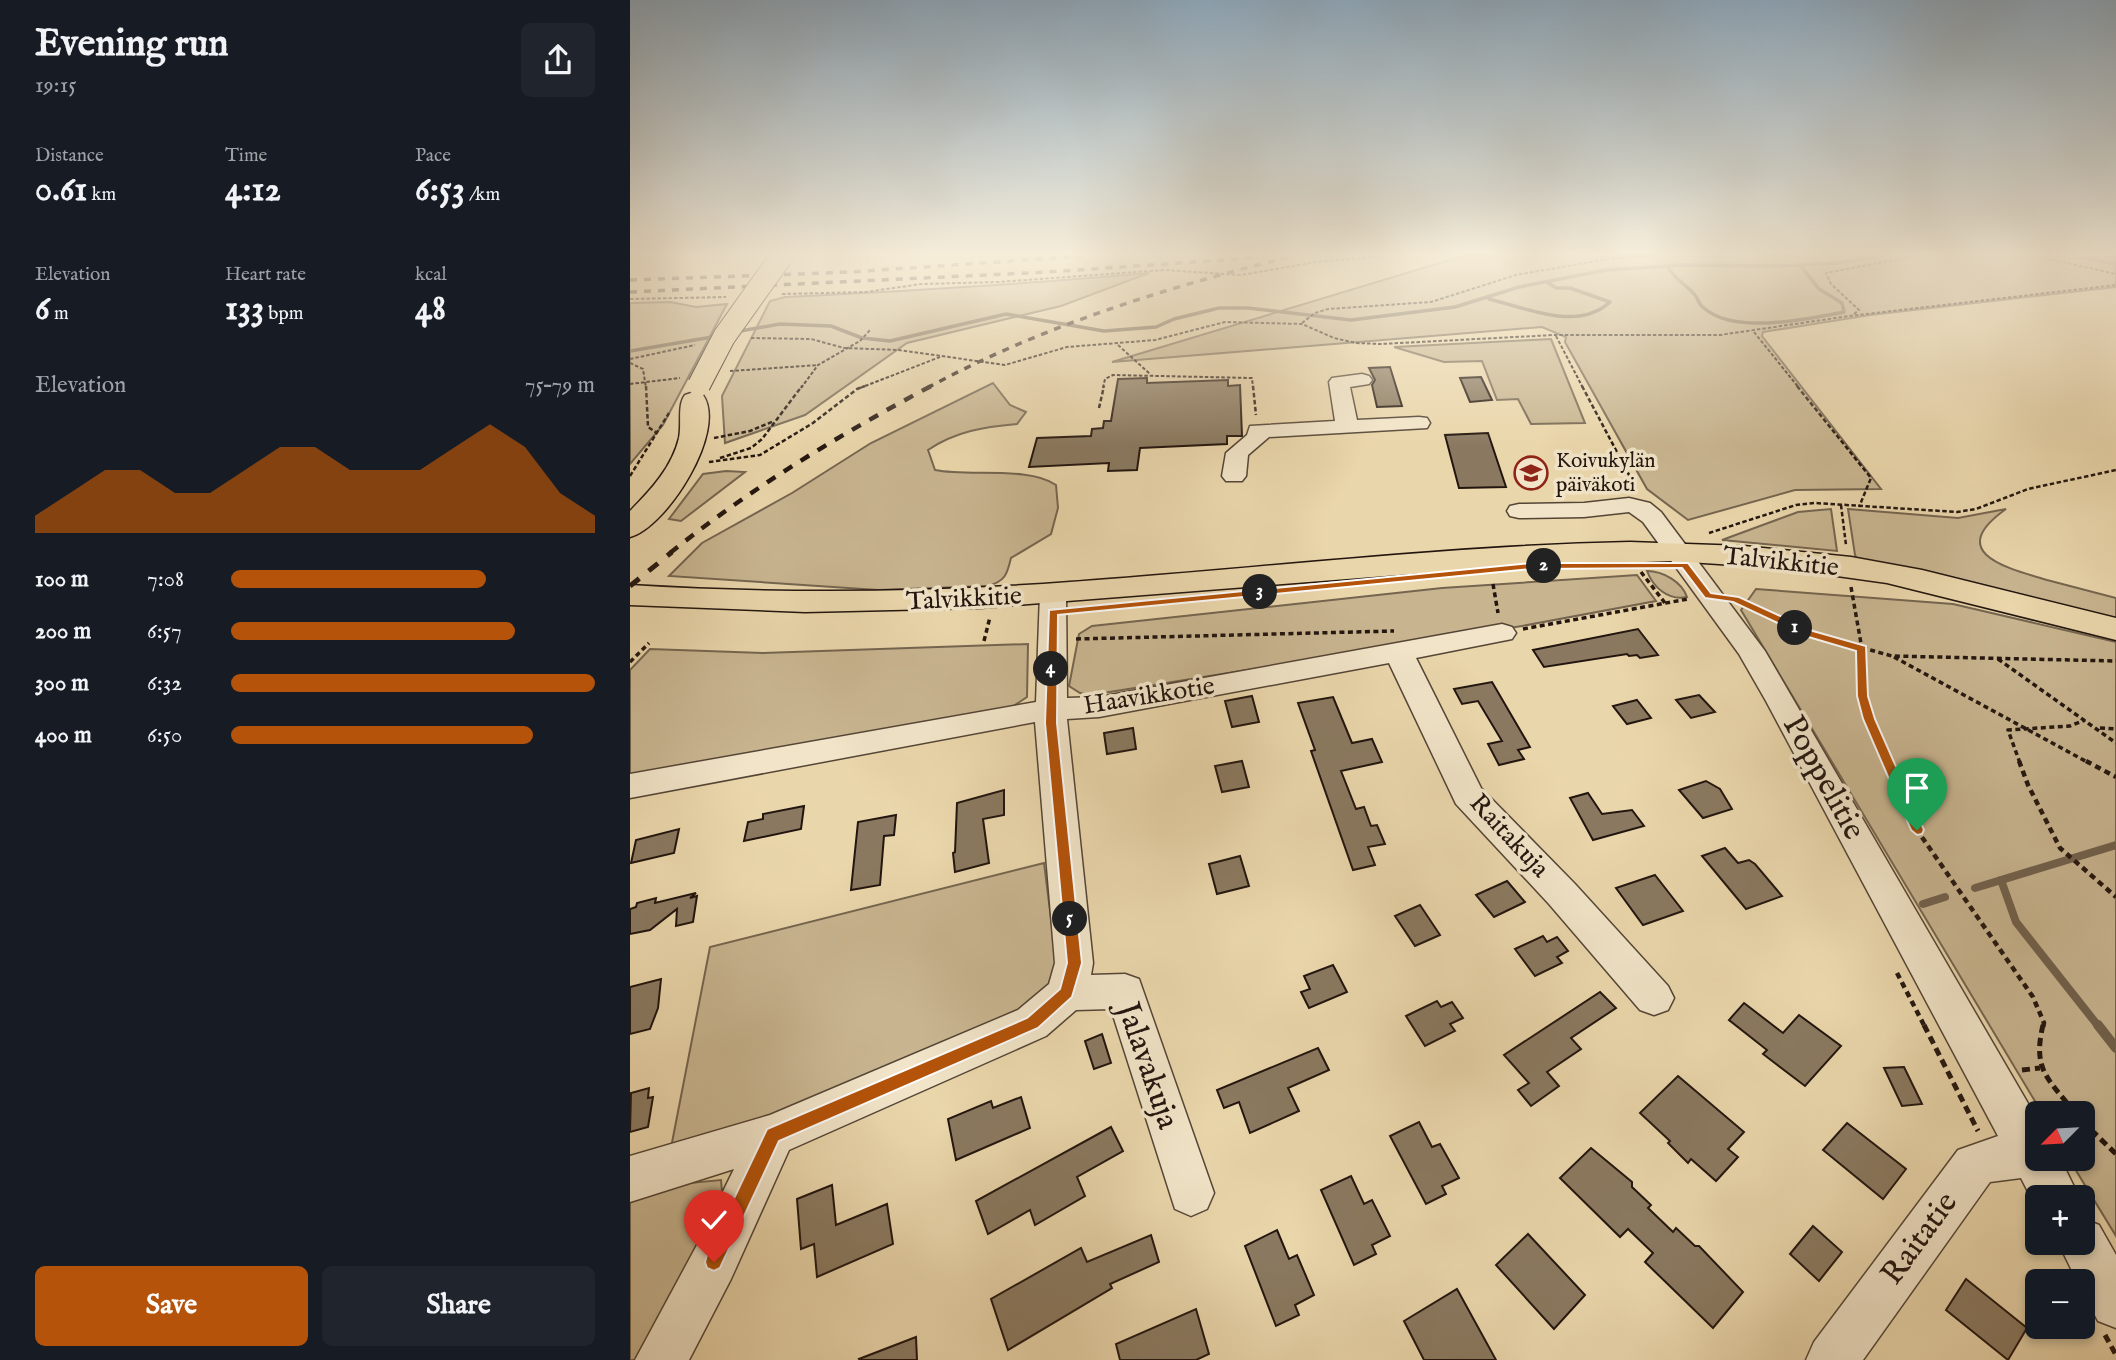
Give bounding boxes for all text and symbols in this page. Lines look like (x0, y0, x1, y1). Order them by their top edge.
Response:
text: Evening run (35, 21, 229, 69)
button: share (521, 23, 595, 97)
text: 19:15 (35, 71, 77, 100)
text: Distance (35, 144, 104, 168)
text: Time (225, 144, 267, 168)
text: Pace (415, 144, 451, 168)
text: 0.61 (35, 168, 87, 213)
text: 4:12 (225, 168, 281, 213)
text: 6:53 (415, 168, 465, 213)
text: km (87, 183, 116, 207)
text: /km (465, 183, 500, 207)
text: Elevation (35, 263, 110, 287)
text: Heart rate (225, 263, 306, 287)
text: kcal (415, 263, 447, 287)
text: 6 (35, 287, 50, 332)
text: 133 (225, 287, 264, 332)
text: 48 (415, 287, 446, 332)
text: m (50, 302, 69, 326)
text: bpm (264, 302, 303, 326)
text: Elevation (35, 371, 126, 400)
text: 75–79 m (525, 371, 595, 400)
place label: Koivukylän päiväkoti (1556, 448, 1655, 499)
school or university icon: Koivukylän päiväkoti (1512, 454, 1550, 492)
street label: Talvikkitie (1722, 540, 1840, 584)
pin: 2 (1527, 548, 1562, 584)
text: 2 (1539, 553, 1548, 577)
text: 100 m (35, 565, 89, 594)
text: 7:08 (147, 565, 184, 594)
pin: 3 (1242, 574, 1278, 610)
street label: Talvikkitie (905, 579, 1023, 619)
text: 3 (1256, 579, 1263, 603)
pin: 1 (1778, 610, 1812, 646)
text: 1 (1791, 615, 1798, 639)
text: 200 m (35, 617, 91, 646)
text: 6:57 (147, 617, 182, 646)
pin: 4 (1034, 652, 1068, 686)
text: 4 (1046, 656, 1055, 680)
text: 300 m (35, 669, 89, 698)
text: 6:32 (147, 669, 182, 698)
street label: Haavikkotie (1081, 669, 1217, 723)
street label: Poppelitie (1772, 709, 1874, 847)
text: 400 m (35, 721, 92, 750)
text: 6:50 (147, 721, 182, 750)
pin (1887, 758, 1947, 830)
icon: arrive (1898, 769, 1936, 807)
street label: Raitakuja (1462, 787, 1557, 885)
pin: 5 (1052, 902, 1088, 936)
text: 5 (1066, 906, 1073, 930)
street label: Jalavakuja (1105, 994, 1188, 1135)
north arrow (2025, 1101, 2095, 1171)
map controls (2025, 1101, 2095, 1339)
street label: Raitatie (1872, 1184, 1968, 1294)
button: + (2025, 1185, 2095, 1255)
pin (684, 1190, 744, 1262)
icon: check (695, 1201, 733, 1239)
button: Save (35, 1266, 308, 1346)
button: Share (322, 1266, 595, 1346)
button: − (2025, 1269, 2095, 1339)

